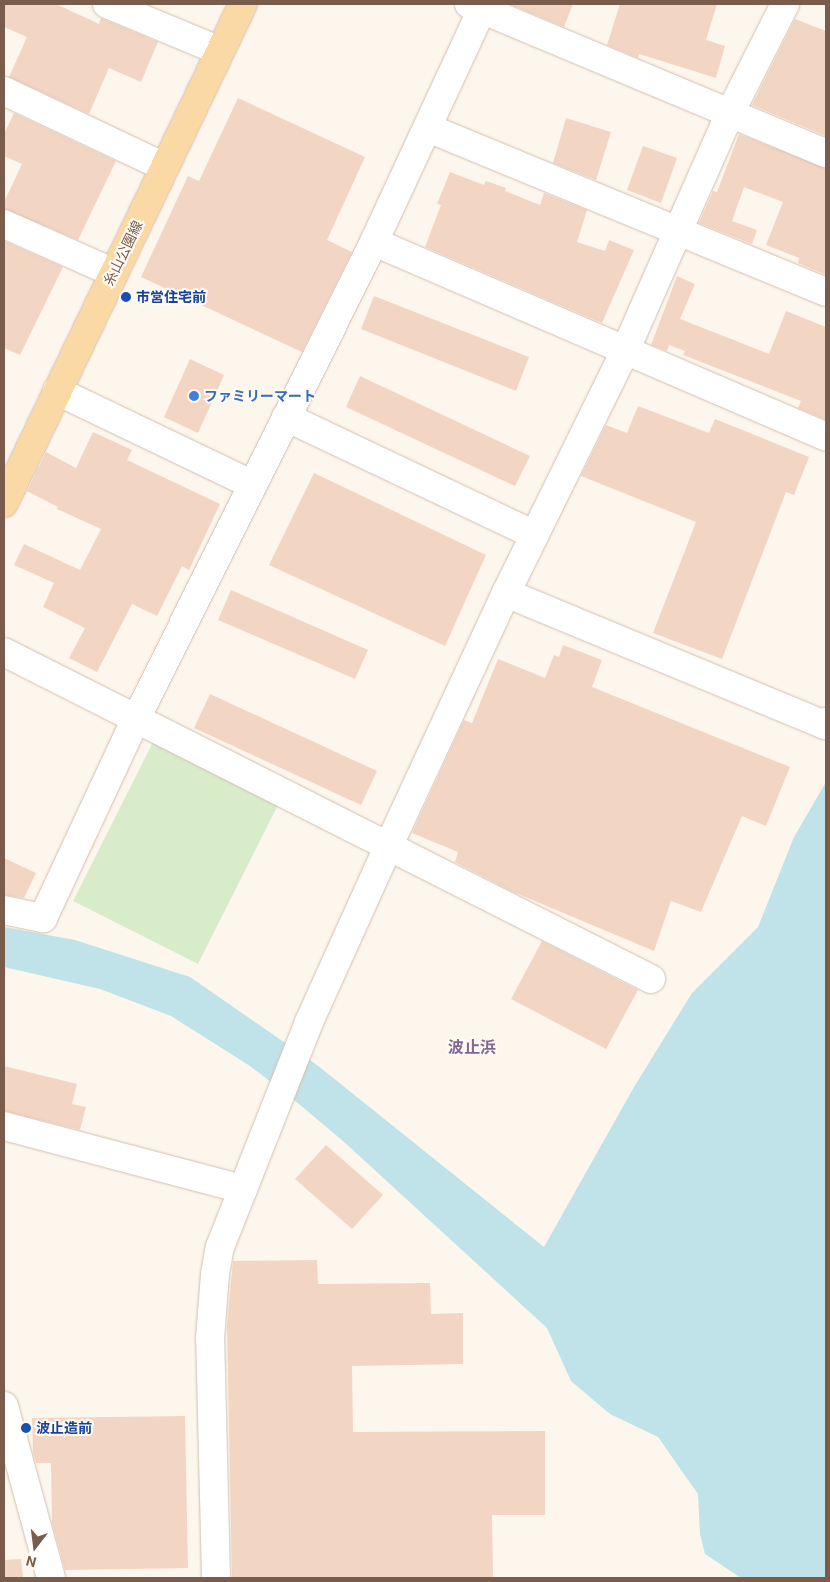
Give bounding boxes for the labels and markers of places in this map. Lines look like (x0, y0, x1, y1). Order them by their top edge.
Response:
place label: 市営住宅前 (136, 289, 206, 305)
marker: 市営住宅前 (120, 291, 132, 303)
place label: ファミリーマート (204, 388, 316, 404)
marker: ファミリーマート (188, 390, 200, 402)
place label: 波止造前 (36, 1420, 92, 1436)
marker: 波止造前 (20, 1422, 32, 1434)

